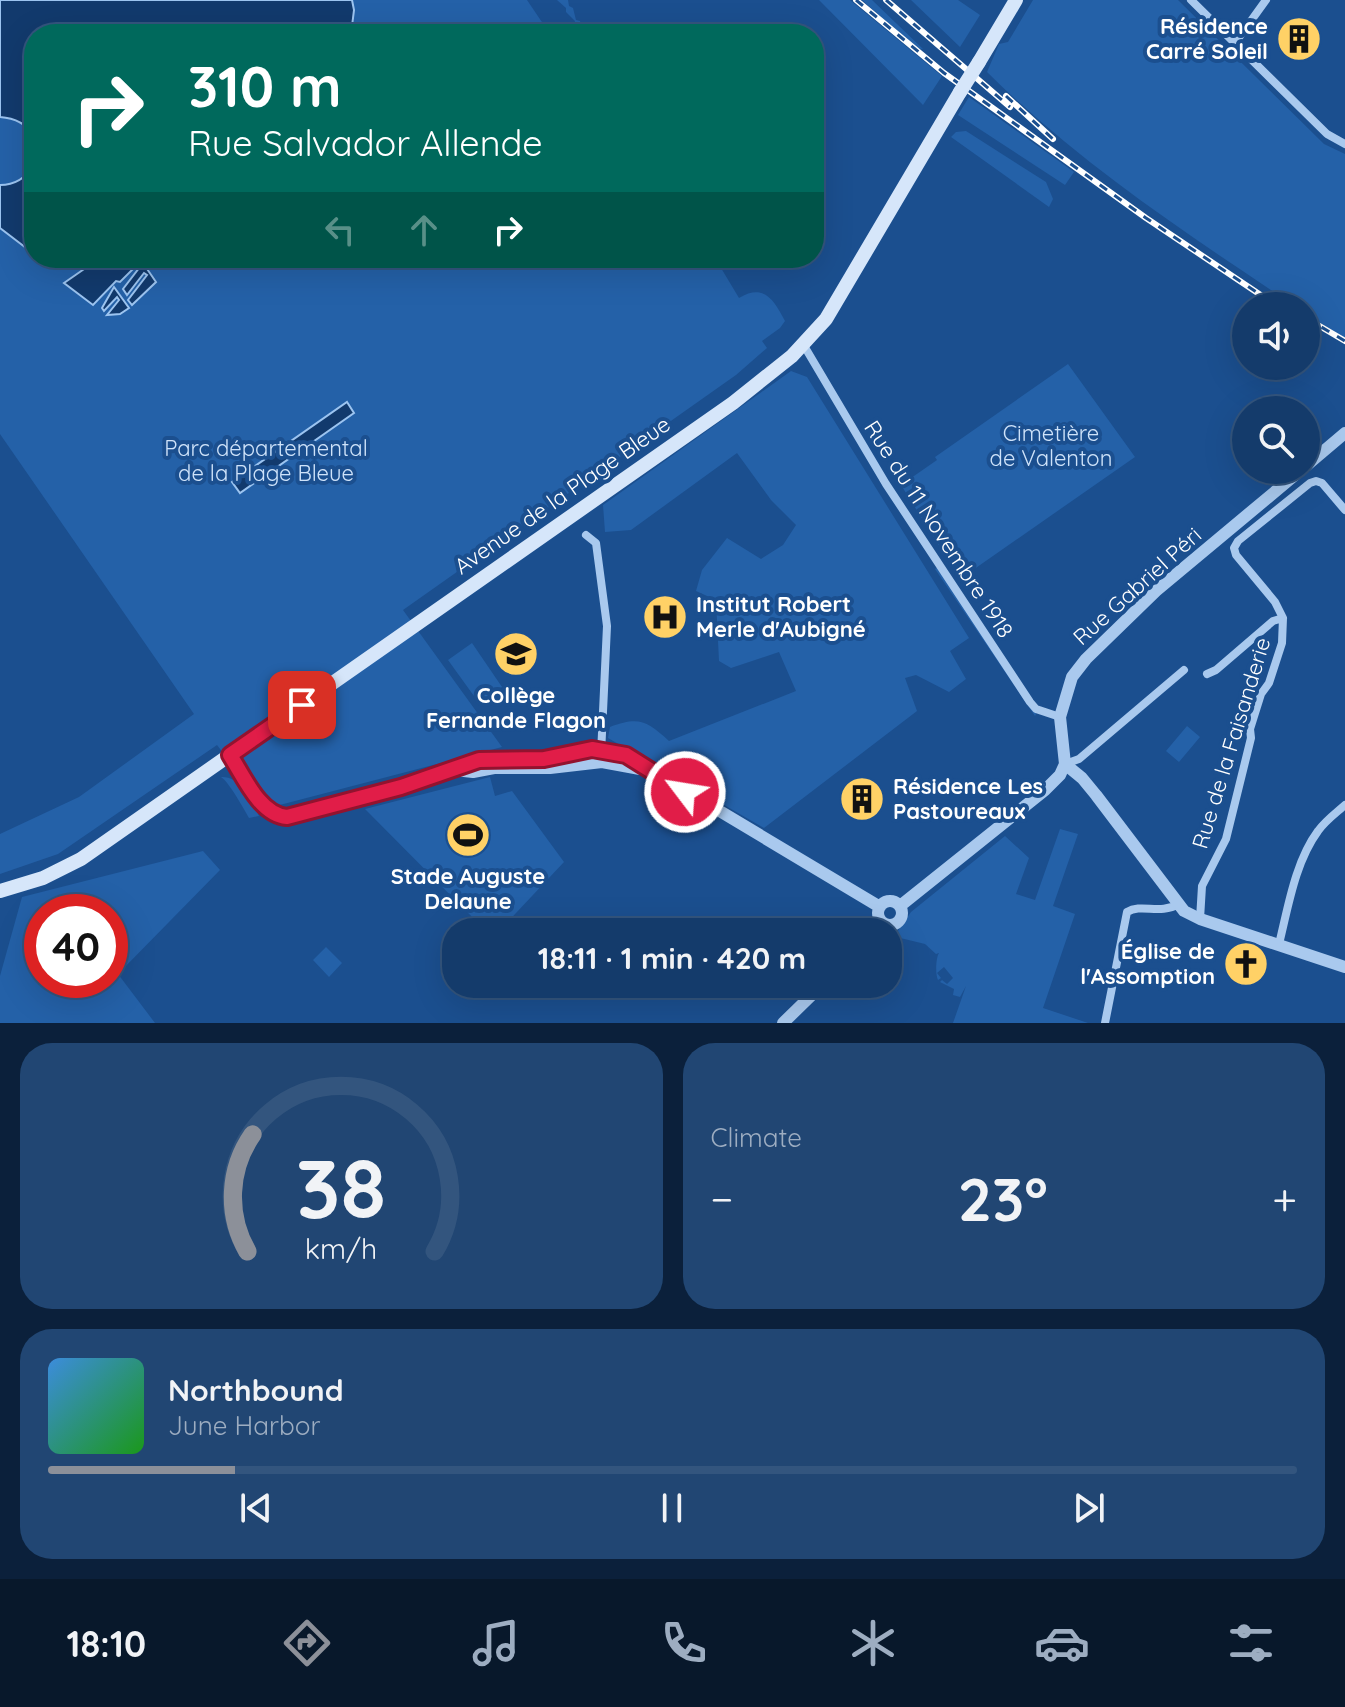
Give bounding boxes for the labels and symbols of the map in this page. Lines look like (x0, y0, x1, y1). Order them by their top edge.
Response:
place label: Résidence Carré Soleil (1146, 12, 1268, 65)
building icon: Résidence Carré Soleil (1275, 15, 1323, 63)
street label: Avenue de la Plage Bleue (449, 410, 675, 580)
street label: Rue du 11 Novembre 1918 (858, 415, 1020, 643)
park label: Cimetière de Valenton (990, 419, 1112, 472)
park label: Parc départemental de la Plage Bleue (164, 434, 368, 487)
street label: Rue Gabriel Péri (1067, 521, 1207, 651)
place label: Institut Robert Merle d'Aubigné (696, 590, 866, 643)
hospital icon: Institut Robert Merle d'Aubigné (641, 593, 689, 641)
school or university icon: Collège Fernande Flagon (492, 630, 540, 678)
street label: Rue de la Faisanderie (1186, 634, 1276, 852)
pin (268, 671, 336, 739)
place label: Collège Fernande Flagon (426, 681, 606, 734)
position arrow (643, 750, 727, 834)
place label: Résidence Les Pastoureaux (893, 772, 1043, 825)
building icon: Résidence Les Pastoureaux (838, 775, 886, 823)
sports icon: Stade Auguste Delaune (444, 811, 492, 859)
place label: Stade Auguste Delaune (391, 862, 545, 915)
speed limit sign: 40 (24, 894, 128, 998)
place label: Église de l'Assomption (1080, 937, 1215, 990)
church icon: Église de l'Assomption (1222, 940, 1270, 988)

